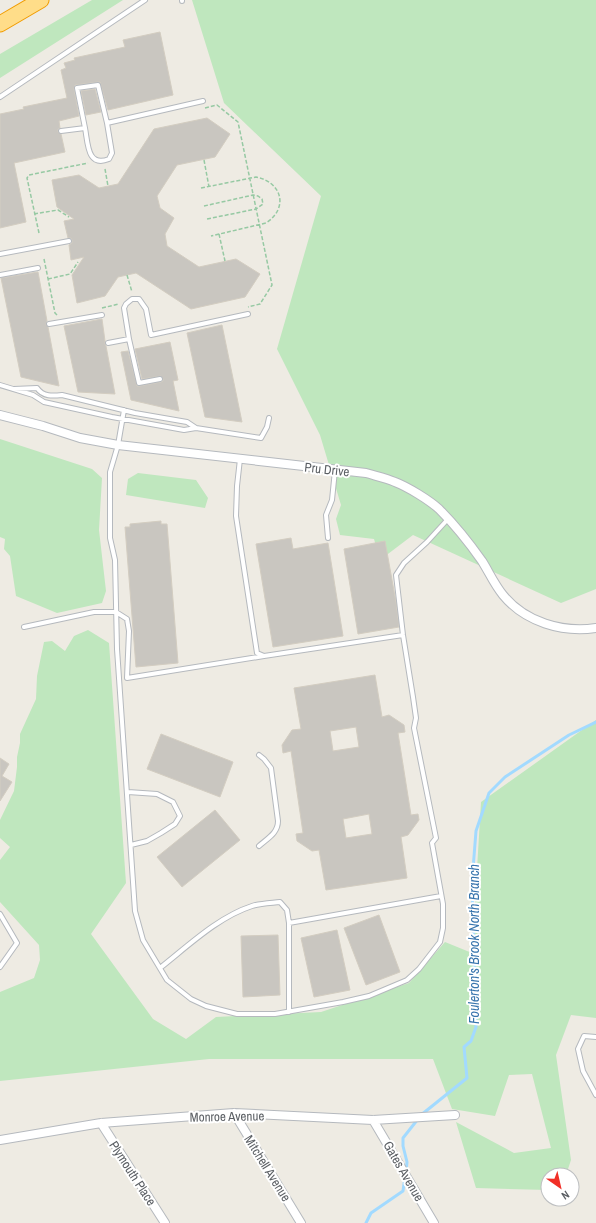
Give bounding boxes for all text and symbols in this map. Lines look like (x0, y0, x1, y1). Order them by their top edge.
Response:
street label: Pru Drive (304, 459, 350, 480)
water label: Foulerton's Brook North Branch (465, 864, 483, 1024)
street label: Monroe Avenue (190, 1107, 264, 1126)
street label: Mitchell Avenue (240, 1132, 295, 1205)
street label: Plymouth Place (105, 1138, 160, 1209)
street label: Gates Avenue (380, 1138, 428, 1204)
north arrow (540, 1167, 580, 1207)
text: N (559, 1188, 572, 1203)

